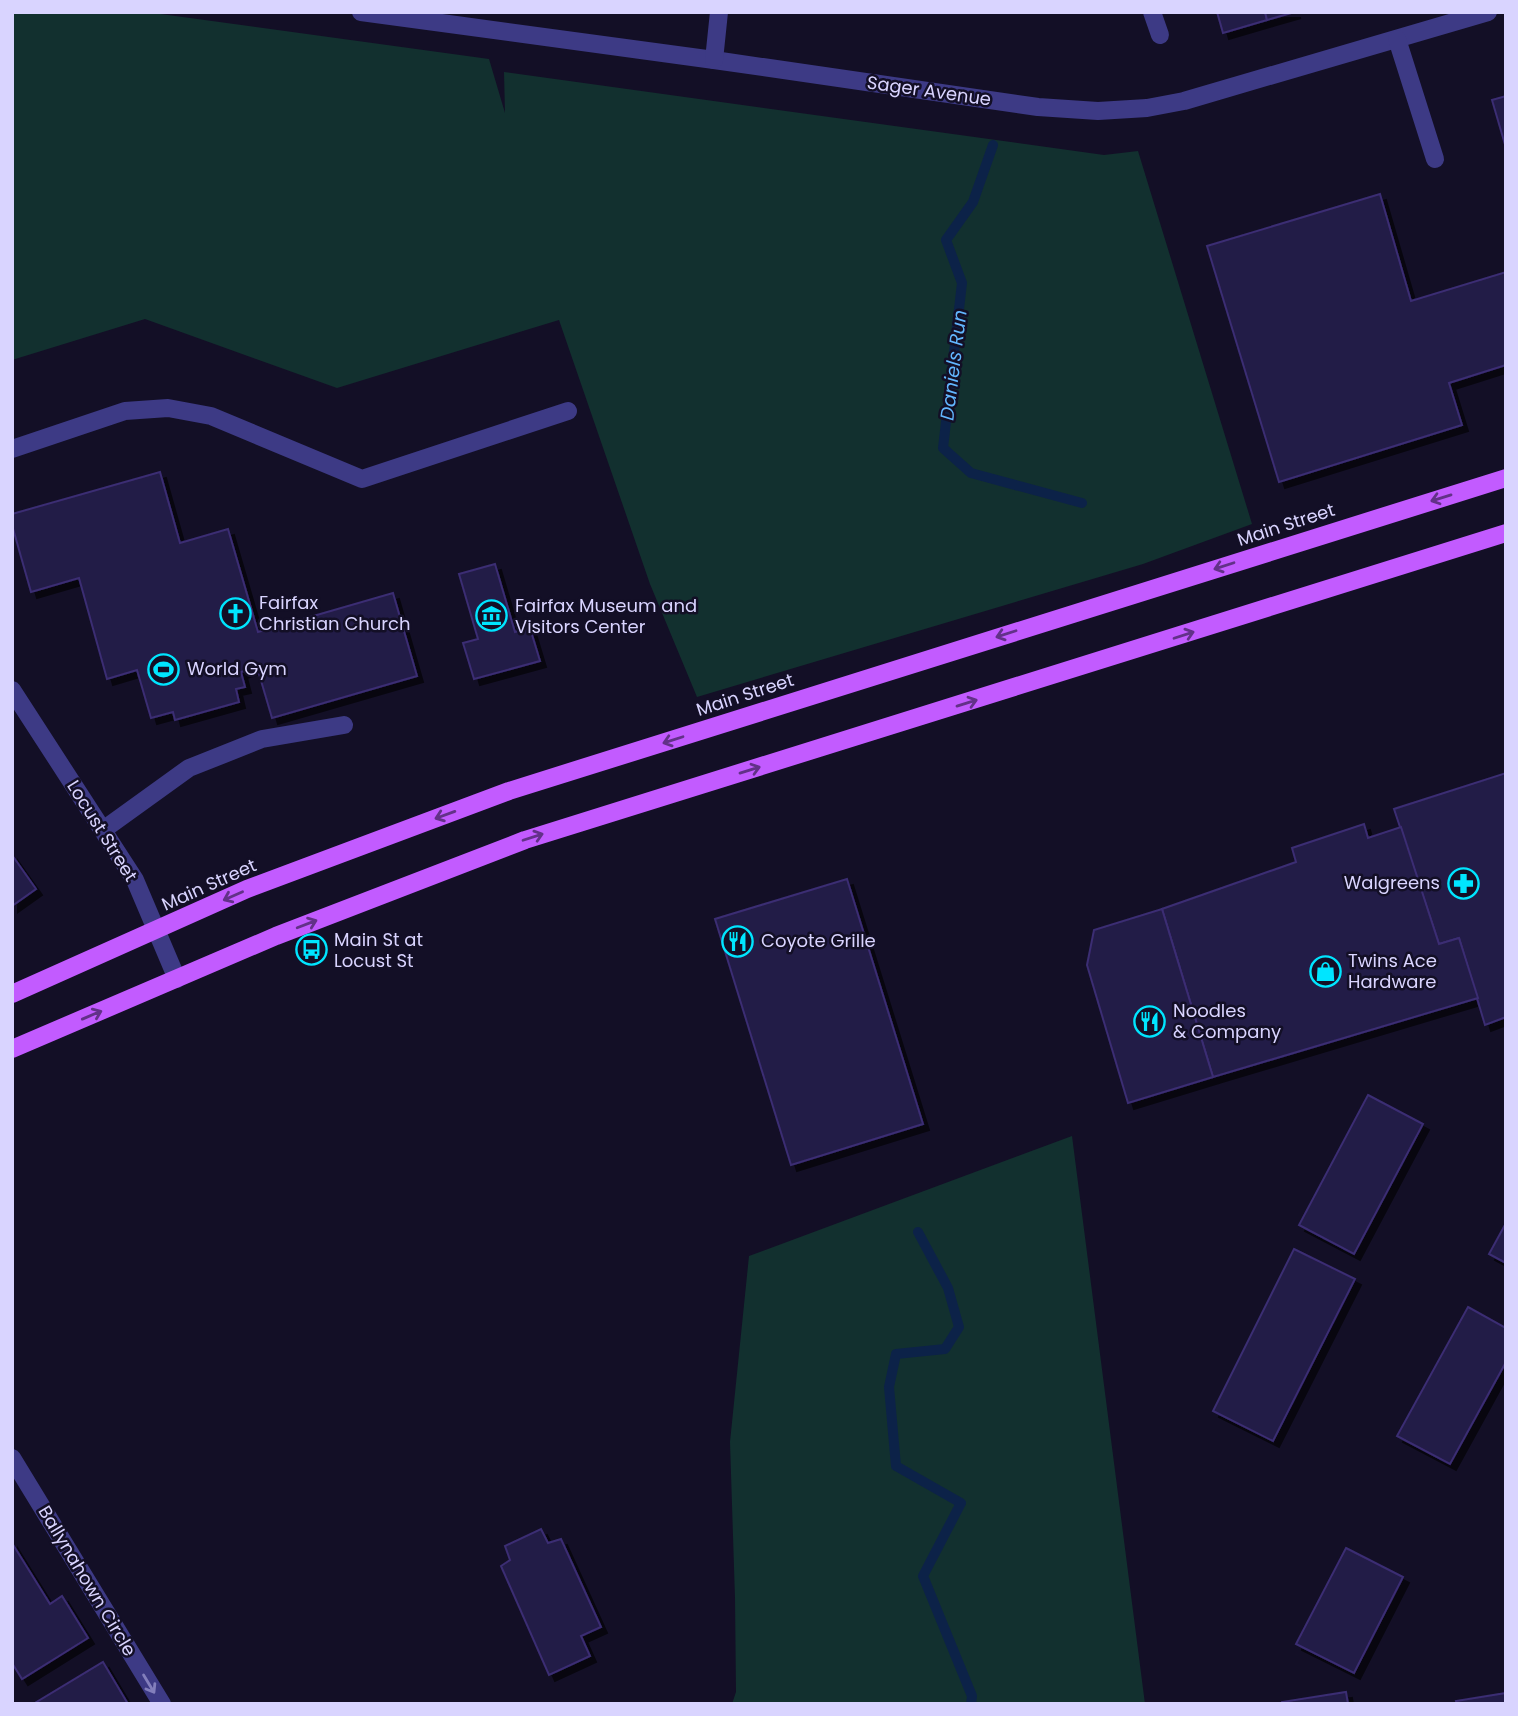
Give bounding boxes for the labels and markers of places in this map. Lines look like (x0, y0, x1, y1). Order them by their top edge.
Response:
place label: Fairfax Christian Church (259, 590, 411, 636)
place label: Fairfax Museum and Visitors Center (515, 593, 697, 639)
church icon: Fairfax Christian Church (219, 596, 253, 630)
museum icon: Fairfax Museum and Visitors Center (475, 599, 509, 633)
sports icon: World Gym (147, 652, 181, 686)
place label: World Gym (187, 656, 287, 681)
pharmacy icon: Walgreens (1446, 866, 1480, 900)
place label: Walgreens (1344, 870, 1440, 895)
restaurant icon: Coyote Grille (721, 924, 755, 958)
place label: Main St at Locust St (334, 927, 423, 973)
place label: Coyote Grille (761, 928, 876, 953)
bus stop icon: Main St at Locust St (294, 933, 328, 967)
place label: Twins Ace Hardware (1348, 948, 1437, 994)
shop icon: Twins Ace Hardware (1308, 954, 1342, 988)
place label: Noodles & Company (1173, 998, 1281, 1044)
restaurant icon: Noodles & Company (1133, 1004, 1167, 1038)

